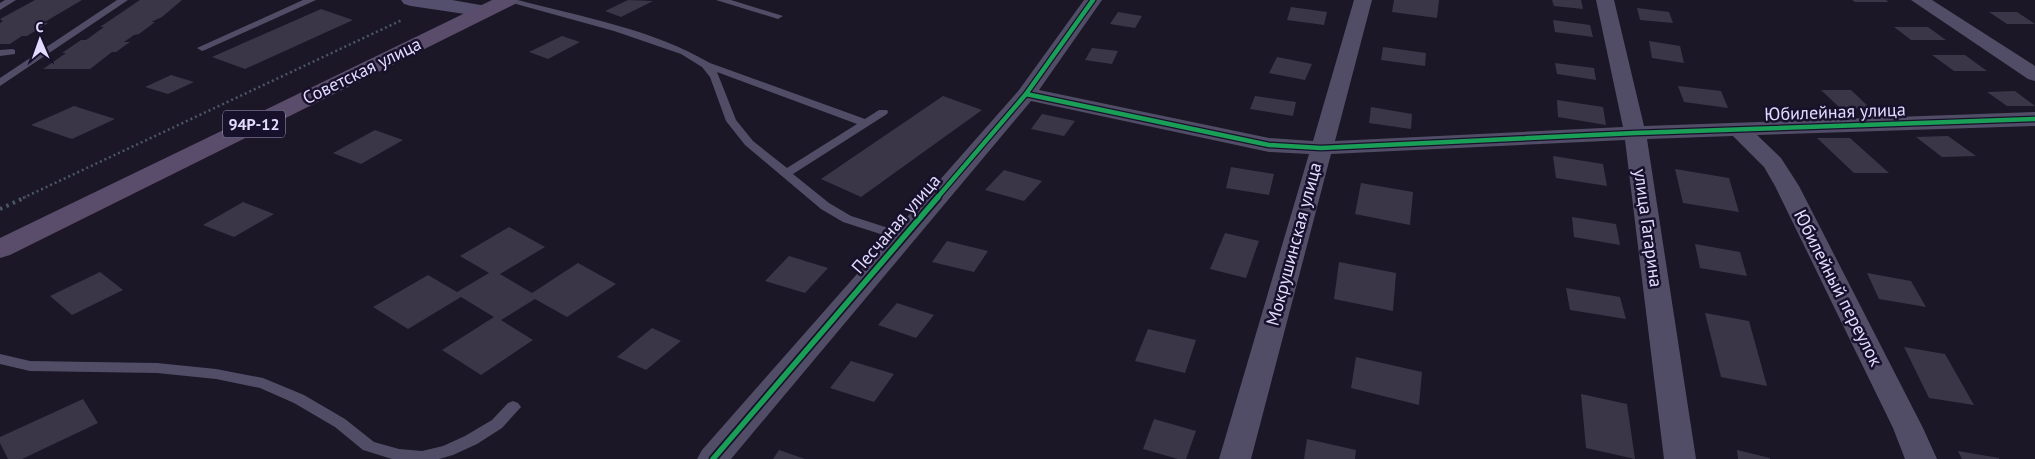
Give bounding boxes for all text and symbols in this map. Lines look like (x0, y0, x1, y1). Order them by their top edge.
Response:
north arrow (15, 15, 65, 65)
text: С (35, 18, 44, 36)
street label: Советская улица (299, 32, 425, 109)
street label: Юбилейная улица (1764, 98, 1906, 125)
road number: 94Р-12 (223, 110, 285, 138)
street label: Мокрушинская улица (1261, 160, 1326, 328)
street label: улица Гагарина (1629, 167, 1668, 289)
street label: Песчаная улица (846, 169, 945, 278)
street label: Юбилейный переулок (1789, 206, 1888, 370)

